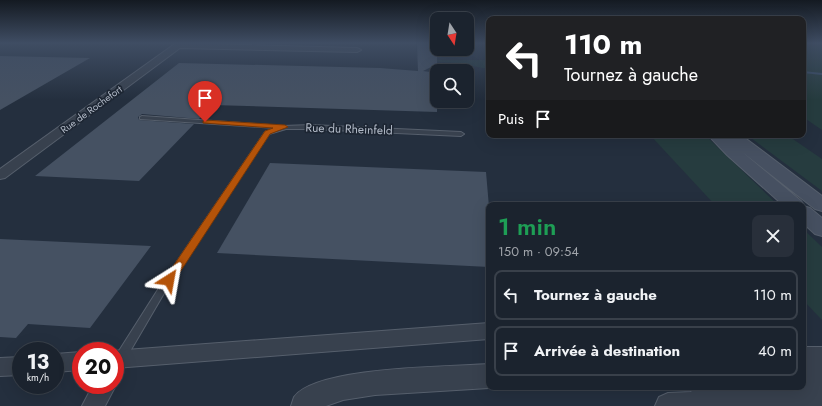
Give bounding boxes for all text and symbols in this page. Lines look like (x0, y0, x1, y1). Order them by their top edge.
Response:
north arrow (430, 12, 474, 56)
map controls (430, 12, 474, 108)
text: 110 m (564, 24, 642, 65)
icon: left (498, 32, 550, 84)
text: Tournez à gauche (564, 62, 698, 88)
button: search (430, 64, 474, 108)
street label: Rue de Rochefort (57, 81, 126, 137)
pin (188, 81, 222, 122)
icon: arrive (194, 87, 216, 109)
text: Puis (498, 108, 524, 130)
icon: arrive (532, 108, 554, 130)
street label: Rue du Rheinfeld (305, 118, 393, 140)
text: 1 min (498, 209, 556, 244)
button: close (752, 215, 794, 257)
text: 150 m · 09:54 (498, 242, 579, 261)
position arrow (148, 259, 190, 301)
icon: left (500, 284, 522, 306)
text: Tournez à gauche (534, 284, 657, 306)
text: 110 m (753, 284, 792, 306)
icon: arrive (500, 340, 522, 362)
text: Arrivée à destination (534, 340, 680, 362)
text: 40 m (758, 340, 792, 362)
speed limit sign: 20 (72, 342, 124, 394)
text: 13 (27, 348, 49, 377)
text: km/h (27, 370, 49, 385)

